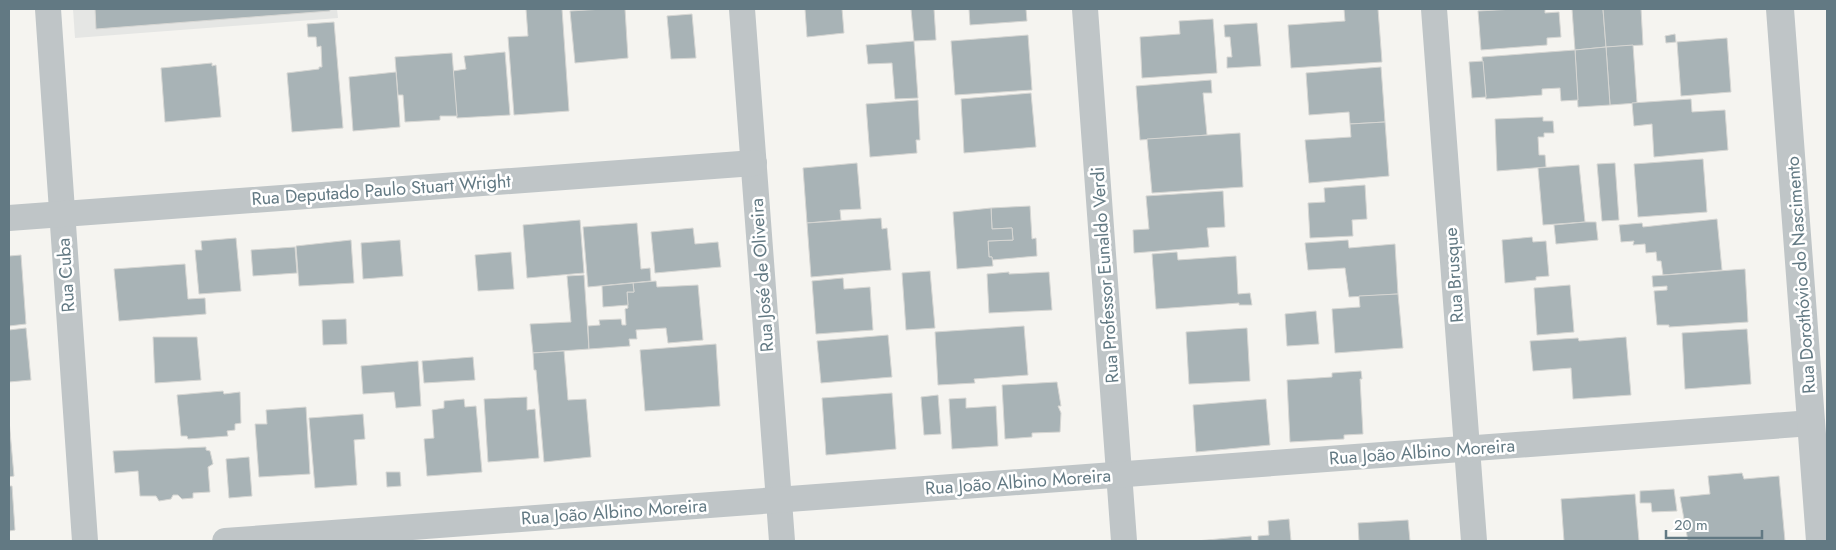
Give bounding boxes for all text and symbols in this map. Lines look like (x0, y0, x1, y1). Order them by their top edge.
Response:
street label: Rua Dorothóvio do Nascimento (1780, 155, 1822, 395)
street label: Rua Professor Eunaldo Verdi (1084, 166, 1126, 384)
street label: Rua Deputado Paulo Stuart Wright (251, 168, 512, 212)
street label: Rua José de Oliveira (744, 197, 780, 353)
street label: Rua Brusque (1438, 226, 1470, 324)
street label: Rua Cuba (50, 237, 82, 313)
street label: Rua João Albino Moreira (1328, 433, 1516, 471)
street label: Rua João Albino Moreira (924, 463, 1112, 501)
street label: Rua João Albino Moreira (520, 493, 708, 531)
scale bar (1666, 508, 1762, 540)
text: 20 m (1674, 514, 1708, 536)

